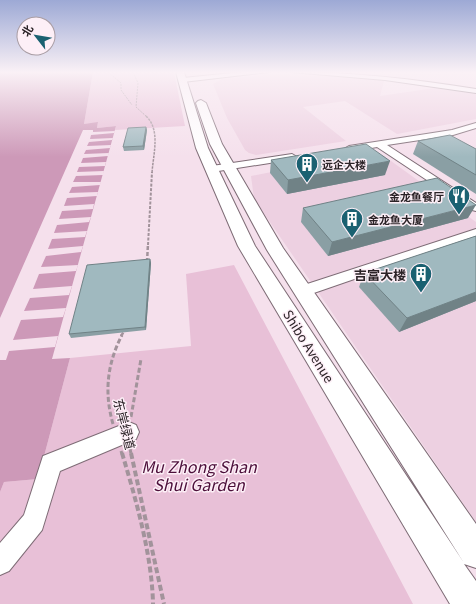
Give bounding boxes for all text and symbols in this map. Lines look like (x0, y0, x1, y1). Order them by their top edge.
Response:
north arrow (16, 16, 56, 56)
text: 北 (17, 21, 36, 39)
building icon: 远企大楼 (294, 151, 320, 184)
place label: 远企大楼 (322, 156, 366, 172)
restaurant icon: 金龙鱼餐厅 (446, 183, 472, 216)
place label: 金龙鱼餐厅 (389, 188, 444, 204)
building icon: 金龙鱼大厦 (339, 206, 365, 239)
place label: 金龙鱼大厦 (368, 211, 423, 227)
building icon: 吉富大楼 (408, 261, 434, 294)
place label: 吉富大楼 (354, 265, 406, 284)
street label: Shibo Avenue (279, 306, 339, 386)
street label: 东岸绿道 (109, 396, 141, 452)
park label: Mu Zhong Shan Shui Garden (141, 454, 258, 496)

